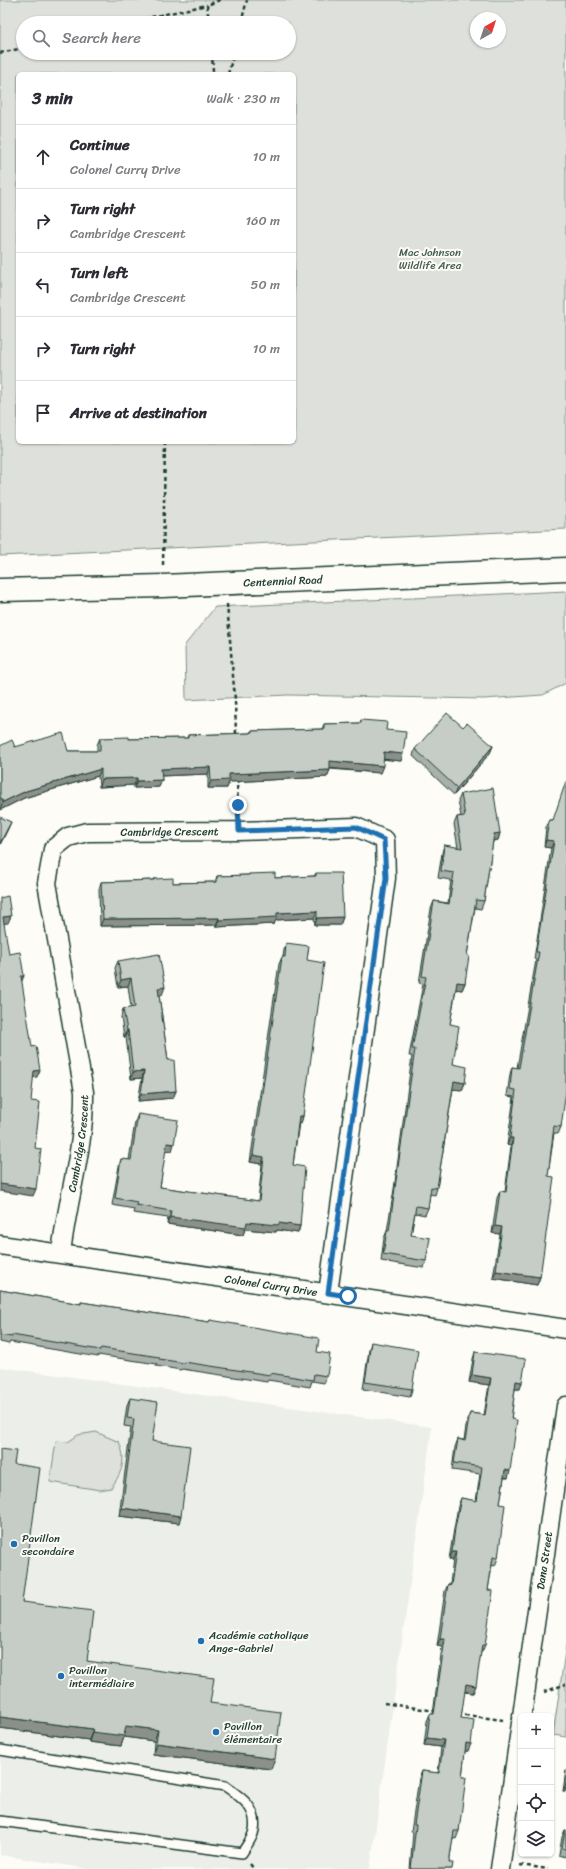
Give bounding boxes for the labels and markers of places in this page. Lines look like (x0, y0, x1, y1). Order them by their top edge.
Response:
place label: Pavillon secondaire (21, 1529, 75, 1561)
marker: Pavillon secondaire (9, 1539, 19, 1549)
place label: Académie catholique Ange-Gabriel (208, 1626, 309, 1658)
marker: Académie catholique Ange-Gabriel (196, 1636, 206, 1646)
place label: Pavillon intermédiaire (69, 1661, 135, 1693)
marker: Pavillon intermédiaire (56, 1671, 66, 1681)
place label: Pavillon élémentaire (224, 1717, 282, 1749)
marker: Pavillon élémentaire (211, 1727, 221, 1737)

